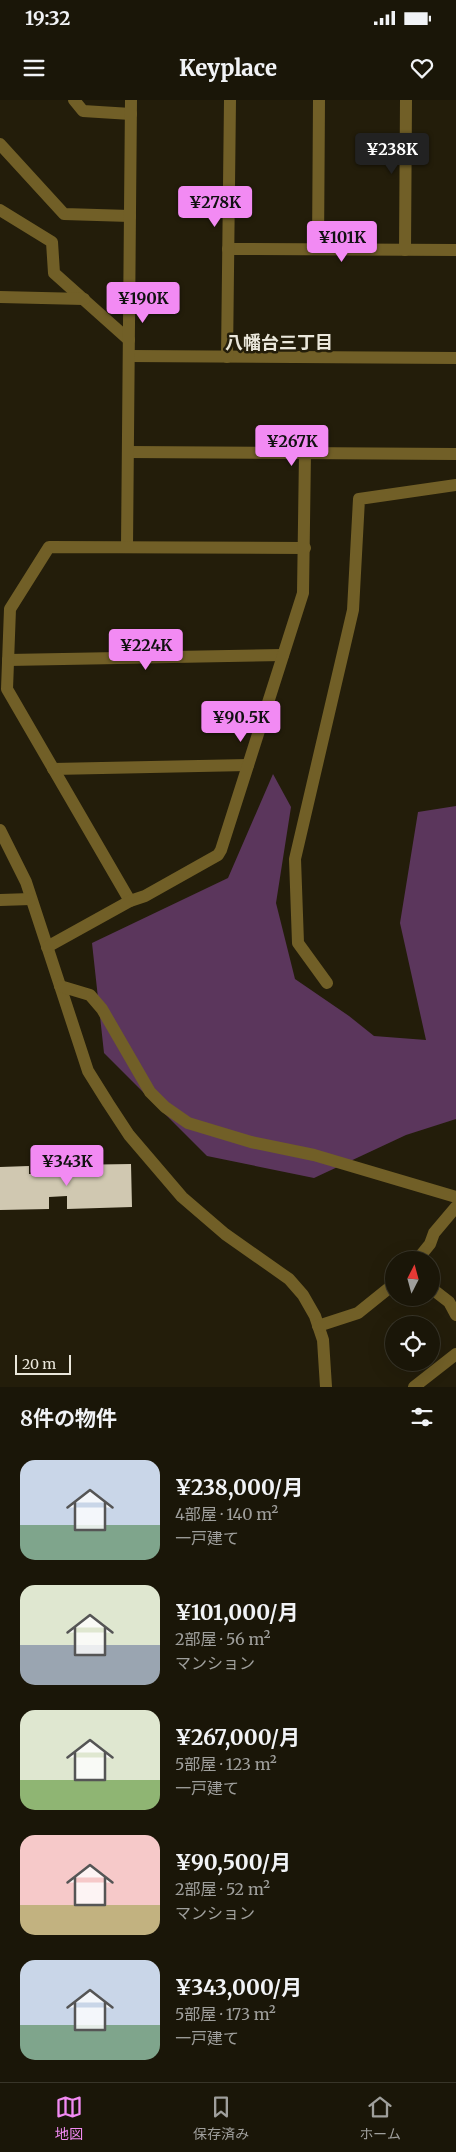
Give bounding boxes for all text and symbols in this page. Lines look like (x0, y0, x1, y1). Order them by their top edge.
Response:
text: 19:32 (25, 6, 70, 30)
icon: menu (20, 54, 48, 82)
text: Keyplace (179, 54, 277, 82)
icon: heart (408, 54, 436, 82)
pin: ¥238K (357, 132, 427, 175)
text: ¥238K (366, 139, 418, 159)
pin: ¥278K (180, 186, 250, 228)
text: ¥278K (189, 192, 241, 212)
pin: ¥101K (307, 220, 377, 263)
text: ¥101K (318, 227, 366, 247)
pin: ¥190K (108, 282, 178, 324)
text: ¥190K (118, 288, 168, 308)
district label: 八幡台三丁目 (225, 331, 333, 354)
pin: ¥267K (257, 424, 327, 467)
text: ¥267K (266, 431, 318, 451)
pin: ¥224K (111, 628, 181, 671)
text: ¥224K (120, 635, 172, 655)
pin: ¥90.5K (200, 700, 282, 743)
text: ¥90.5K (212, 707, 270, 727)
pin: ¥343K (32, 1144, 102, 1187)
text: ¥343K (41, 1151, 93, 1171)
north arrow (385, 1251, 440, 1306)
map controls (385, 1251, 440, 1371)
button: locate (385, 1316, 440, 1371)
scale bar (15, 1352, 71, 1375)
text: 20 m (22, 1355, 56, 1373)
icon: filters (408, 1403, 436, 1431)
text: 8件の物件 (20, 1405, 117, 1432)
text: ¥238,000/月 (175, 1474, 303, 1501)
icon: home (60, 1480, 120, 1540)
text: 4部屋 · 140 m² (175, 1504, 278, 1524)
text: 一戸建て (175, 1528, 239, 1548)
text: ¥101,000/月 (175, 1599, 298, 1626)
icon: home (60, 1605, 120, 1665)
text: 2部屋 · 56 m² (175, 1629, 270, 1649)
text: マンション (175, 1653, 255, 1673)
text: ¥267,000/月 (175, 1724, 300, 1751)
icon: home (60, 1730, 120, 1790)
text: 5部屋 · 123 m² (175, 1754, 277, 1774)
text: 一戸建て (175, 1778, 239, 1798)
text: ¥90,500/月 (175, 1849, 291, 1876)
icon: home (60, 1855, 120, 1915)
text: 2部屋 · 52 m² (175, 1879, 270, 1899)
text: マンション (175, 1903, 255, 1923)
text: ¥343,000/月 (175, 1974, 302, 2001)
icon: home (60, 1980, 120, 2040)
text: 5部屋 · 173 m² (175, 2004, 276, 2024)
text: 一戸建て (175, 2028, 239, 2048)
tab: 地図 (55, 2093, 83, 2143)
tab: 保存済み (193, 2093, 249, 2143)
tab: ホーム (359, 2093, 401, 2143)

